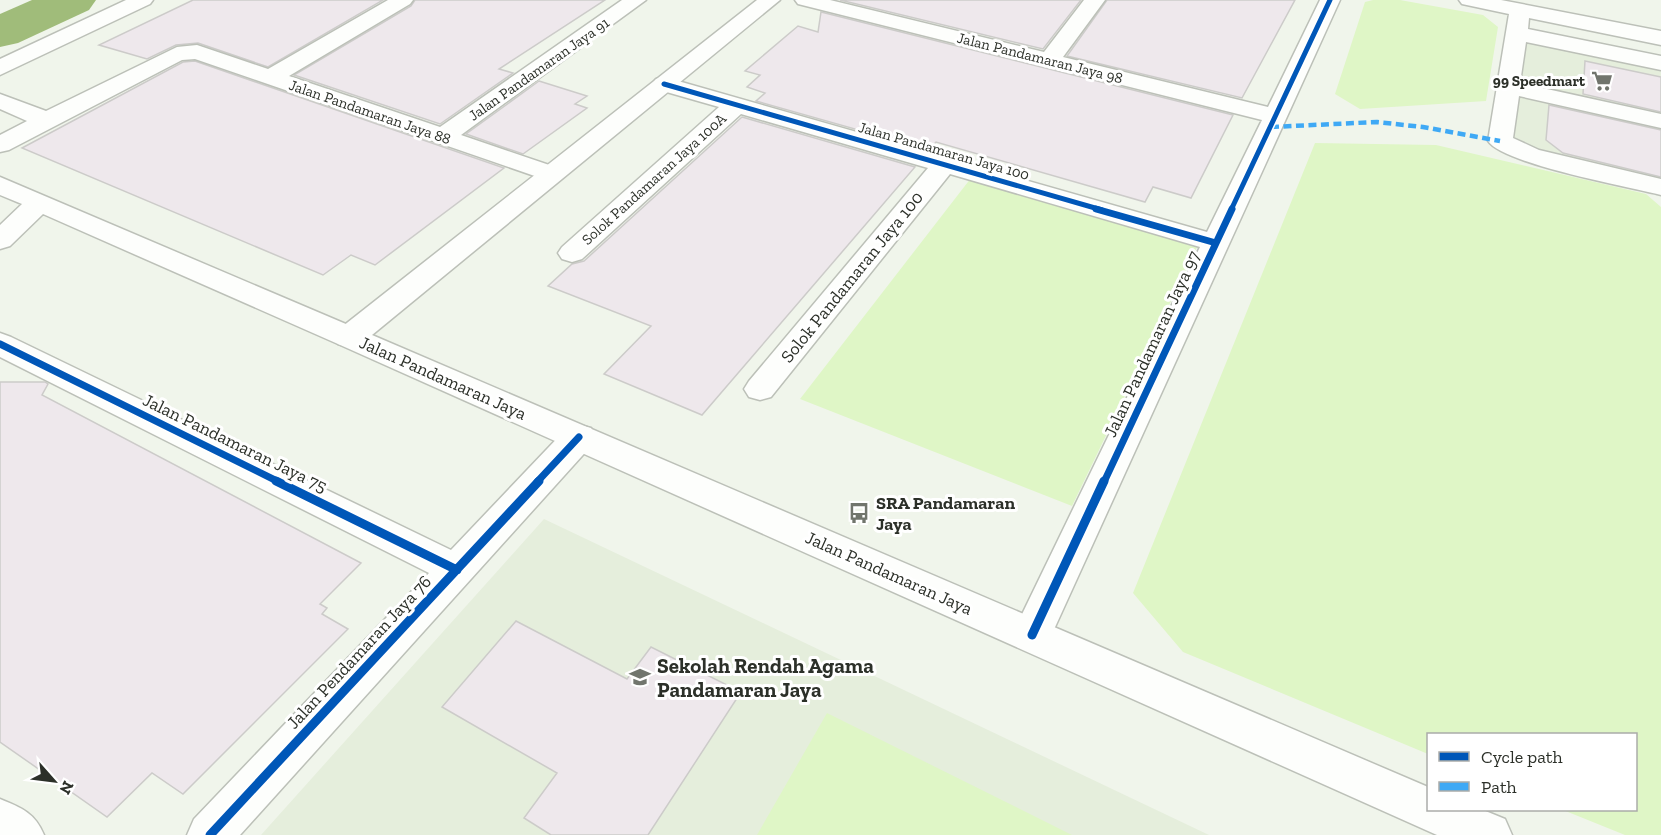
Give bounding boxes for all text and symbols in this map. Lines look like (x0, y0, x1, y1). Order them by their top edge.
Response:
street label: Jalan Pandamaran Jaya 91 (465, 13, 613, 124)
street label: Jalan Pandamaran Jaya 98 (955, 29, 1125, 87)
supermarket icon: 99 Speedmart (1590, 69, 1614, 93)
place label: 99 Speedmart (1493, 72, 1586, 90)
street label: Jalan Pandamaran Jaya 88 (287, 76, 453, 148)
street label: Solok Pandamaran Jaya 100A (578, 109, 730, 249)
street label: Jalan Pandamaran Jaya 100 (856, 118, 1032, 184)
street label: Solok Pandamaran Jaya 100 (776, 187, 928, 367)
street label: Jalan Pandamaran Jaya 97 (1099, 247, 1205, 441)
street label: Jalan Pandamaran Jaya (356, 331, 530, 425)
street label: Jalan Pandamaran Jaya 75 (139, 389, 331, 497)
place label: SRA Pandamaran Jaya (876, 492, 1015, 535)
bus stop icon: SRA Pandamaran Jaya (847, 501, 871, 525)
street label: Jalan Pandamaran Jaya (802, 526, 976, 620)
street label: Jalan Pendamaran Jaya 76 (282, 571, 436, 733)
place label: Sekolah Rendah Agama Pandamaran Jaya (657, 653, 874, 702)
school or university icon: Sekolah Rendah Agama Pandamaran Jaya (628, 665, 652, 689)
legend (1427, 733, 1637, 811)
text: Cycle path (1481, 746, 1563, 768)
north arrow (24, 751, 84, 811)
text: Path (1481, 776, 1517, 798)
text: N (56, 778, 78, 798)

